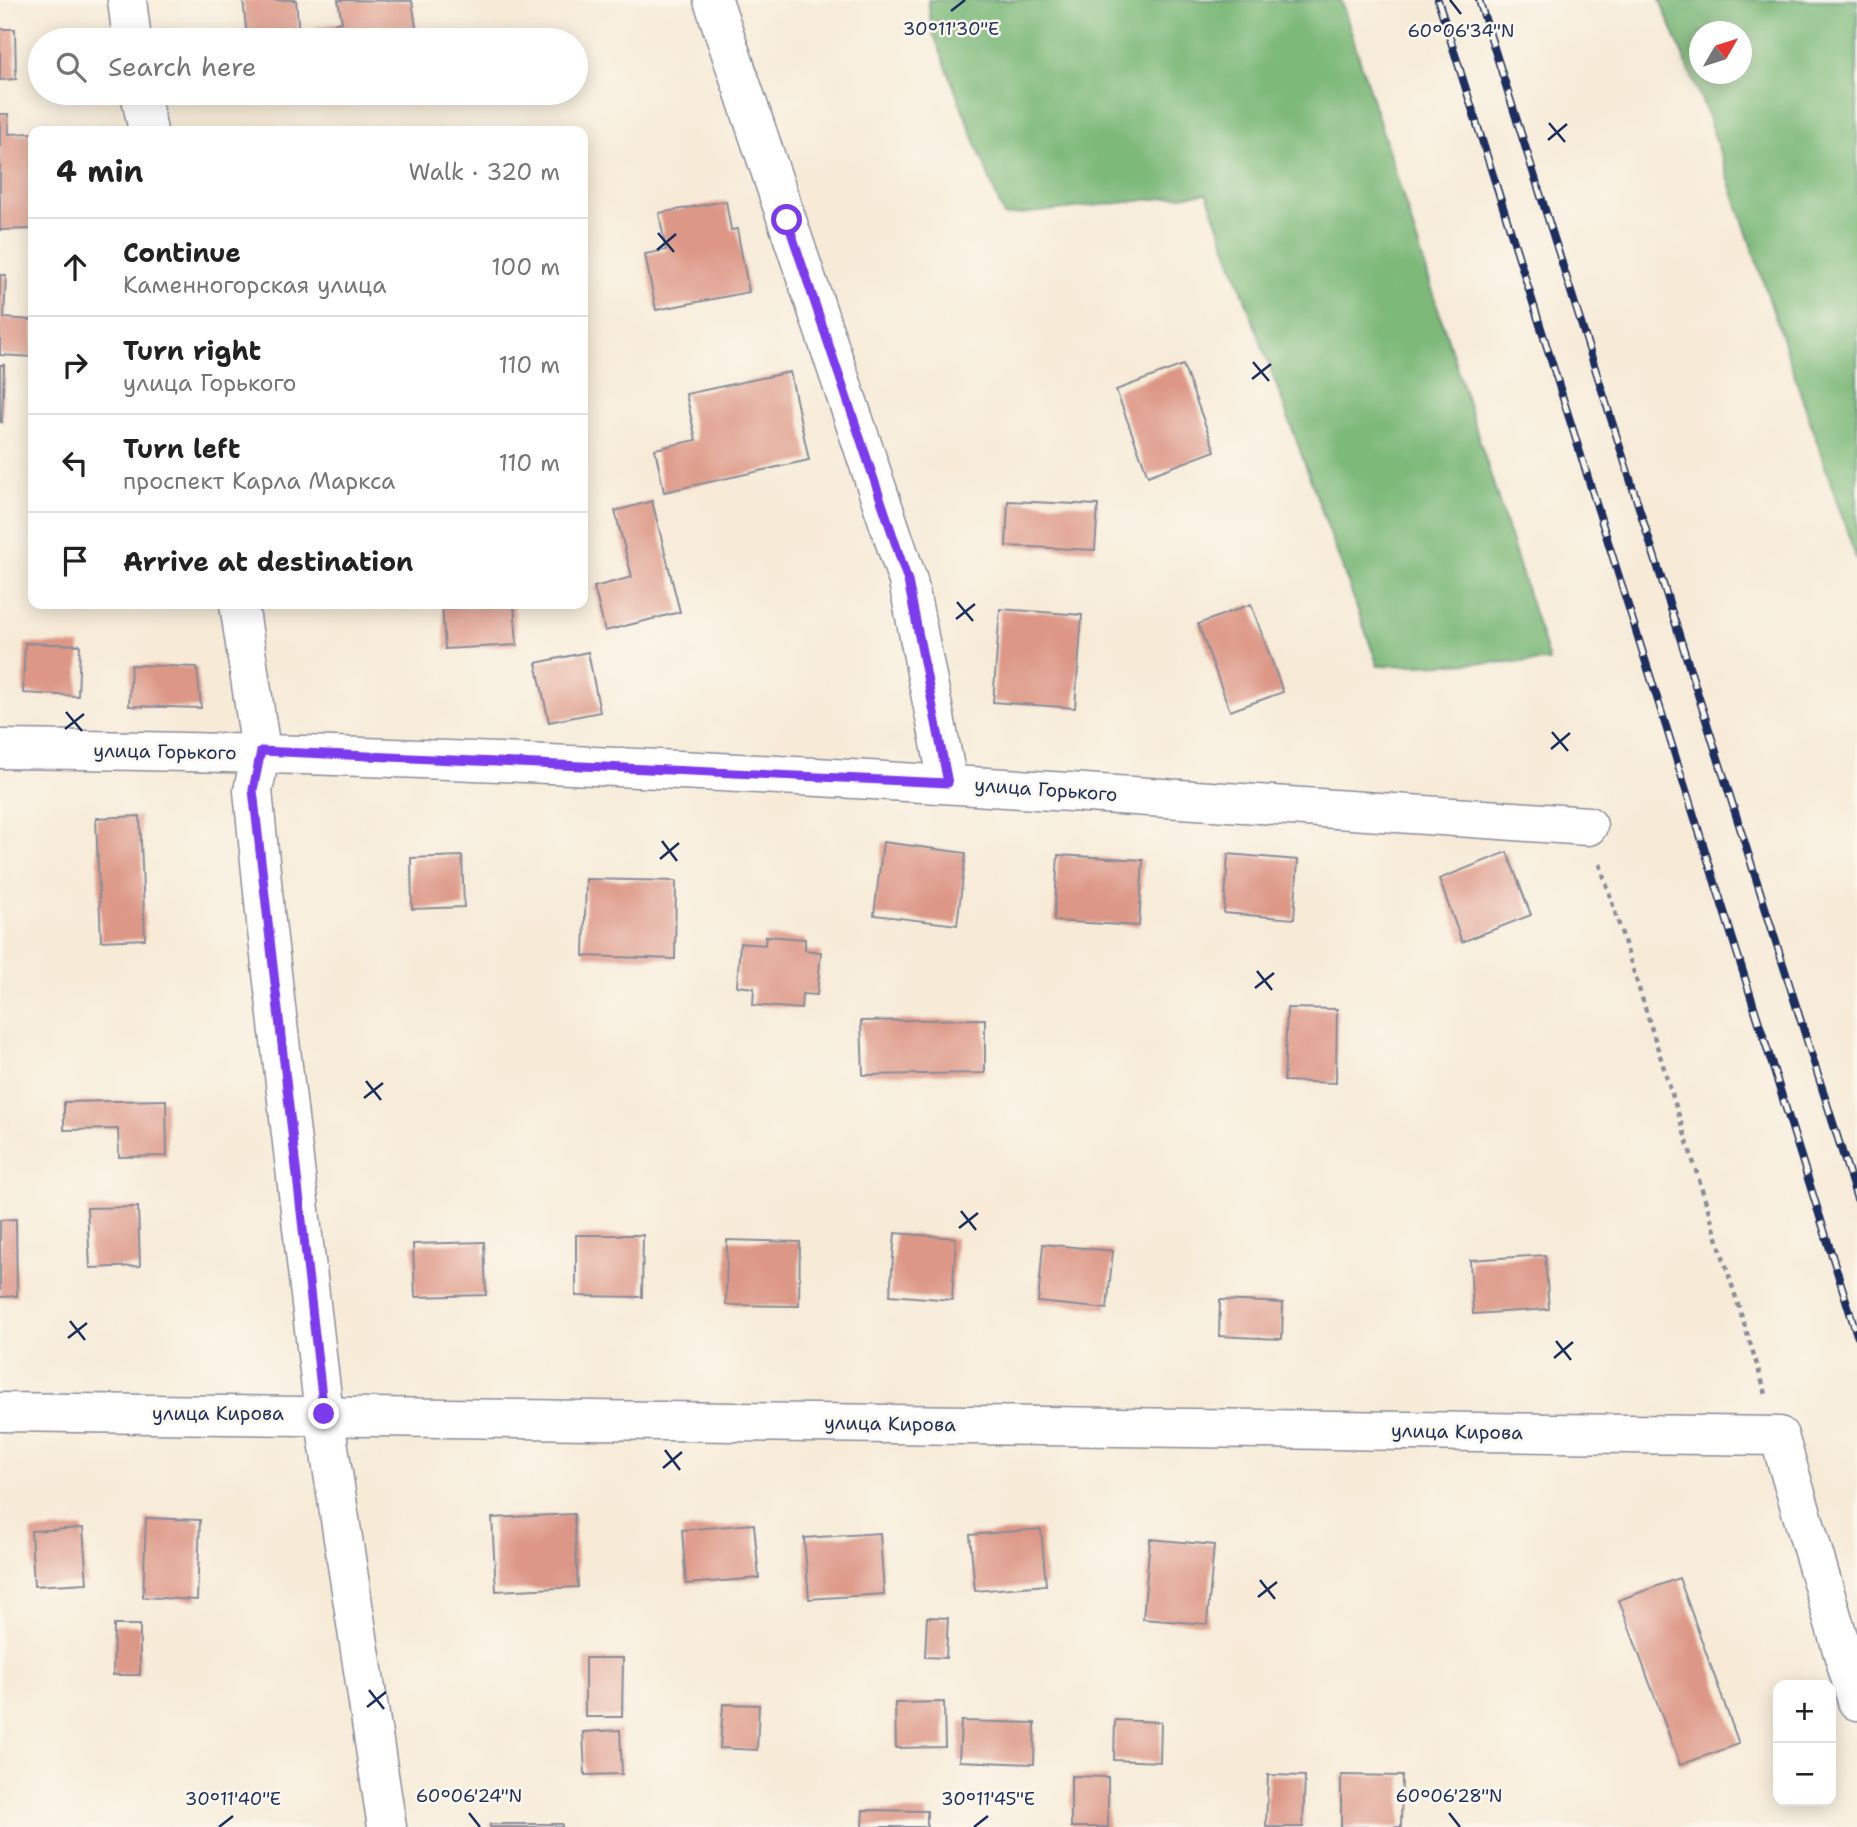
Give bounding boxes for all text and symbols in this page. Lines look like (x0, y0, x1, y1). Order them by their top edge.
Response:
text: 30°11'30"E (903, 17, 999, 41)
text: 60°06'34"N (1407, 19, 1515, 43)
north arrow (1689, 21, 1752, 84)
search box (28, 28, 588, 105)
icon: search (52, 48, 90, 86)
text: Search here (108, 49, 257, 84)
text: 4 min (56, 151, 143, 192)
text: Walk · 320 m (409, 157, 560, 187)
route start (771, 204, 802, 235)
text: Continue (123, 235, 241, 270)
icon: ahead (56, 248, 94, 286)
text: 100 m (491, 252, 560, 282)
text: Каменногорская улица (123, 270, 387, 300)
text: Turn right (123, 333, 261, 368)
icon: right (56, 346, 94, 384)
text: 110 m (498, 350, 560, 380)
text: улица Горького (123, 368, 297, 398)
text: Turn left (123, 431, 240, 466)
icon: left (56, 444, 94, 482)
text: 110 m (498, 448, 560, 478)
text: проспект Карла Маркса (123, 466, 395, 496)
icon: arrive (56, 542, 94, 580)
text: Arrive at destination (123, 544, 413, 579)
street label: улица Горького (93, 738, 237, 765)
street label: улица Горького (974, 772, 1118, 807)
route end (308, 1398, 339, 1429)
street label: улица Кирова (152, 1401, 284, 1426)
street label: улица Кирова (824, 1410, 956, 1437)
street label: улица Кирова (1391, 1418, 1523, 1445)
map controls (1773, 1680, 1836, 1806)
button: + (1773, 1680, 1836, 1743)
button: − (1773, 1743, 1836, 1806)
text: 60°06'24"N (416, 1784, 522, 1808)
text: 60°06'28"N (1395, 1784, 1503, 1808)
text: 30°11'40"E (185, 1787, 281, 1811)
text: 30°11'45"E (941, 1787, 1035, 1811)

